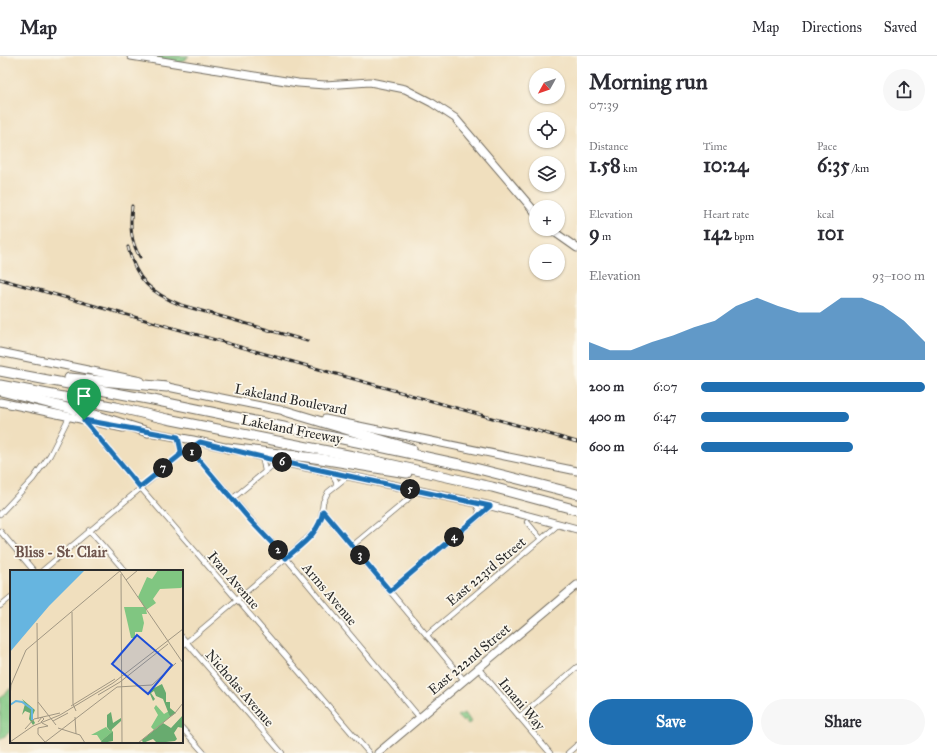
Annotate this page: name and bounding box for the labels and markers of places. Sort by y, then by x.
pin [67,379,101,420]
pin: 1 [182,442,202,462]
pin: 6 [272,452,292,472]
pin: 7 [153,458,173,478]
pin: 5 [400,479,420,499]
pin: 4 [444,527,464,547]
pin: 2 [268,540,288,560]
pin: 3 [350,545,370,565]

